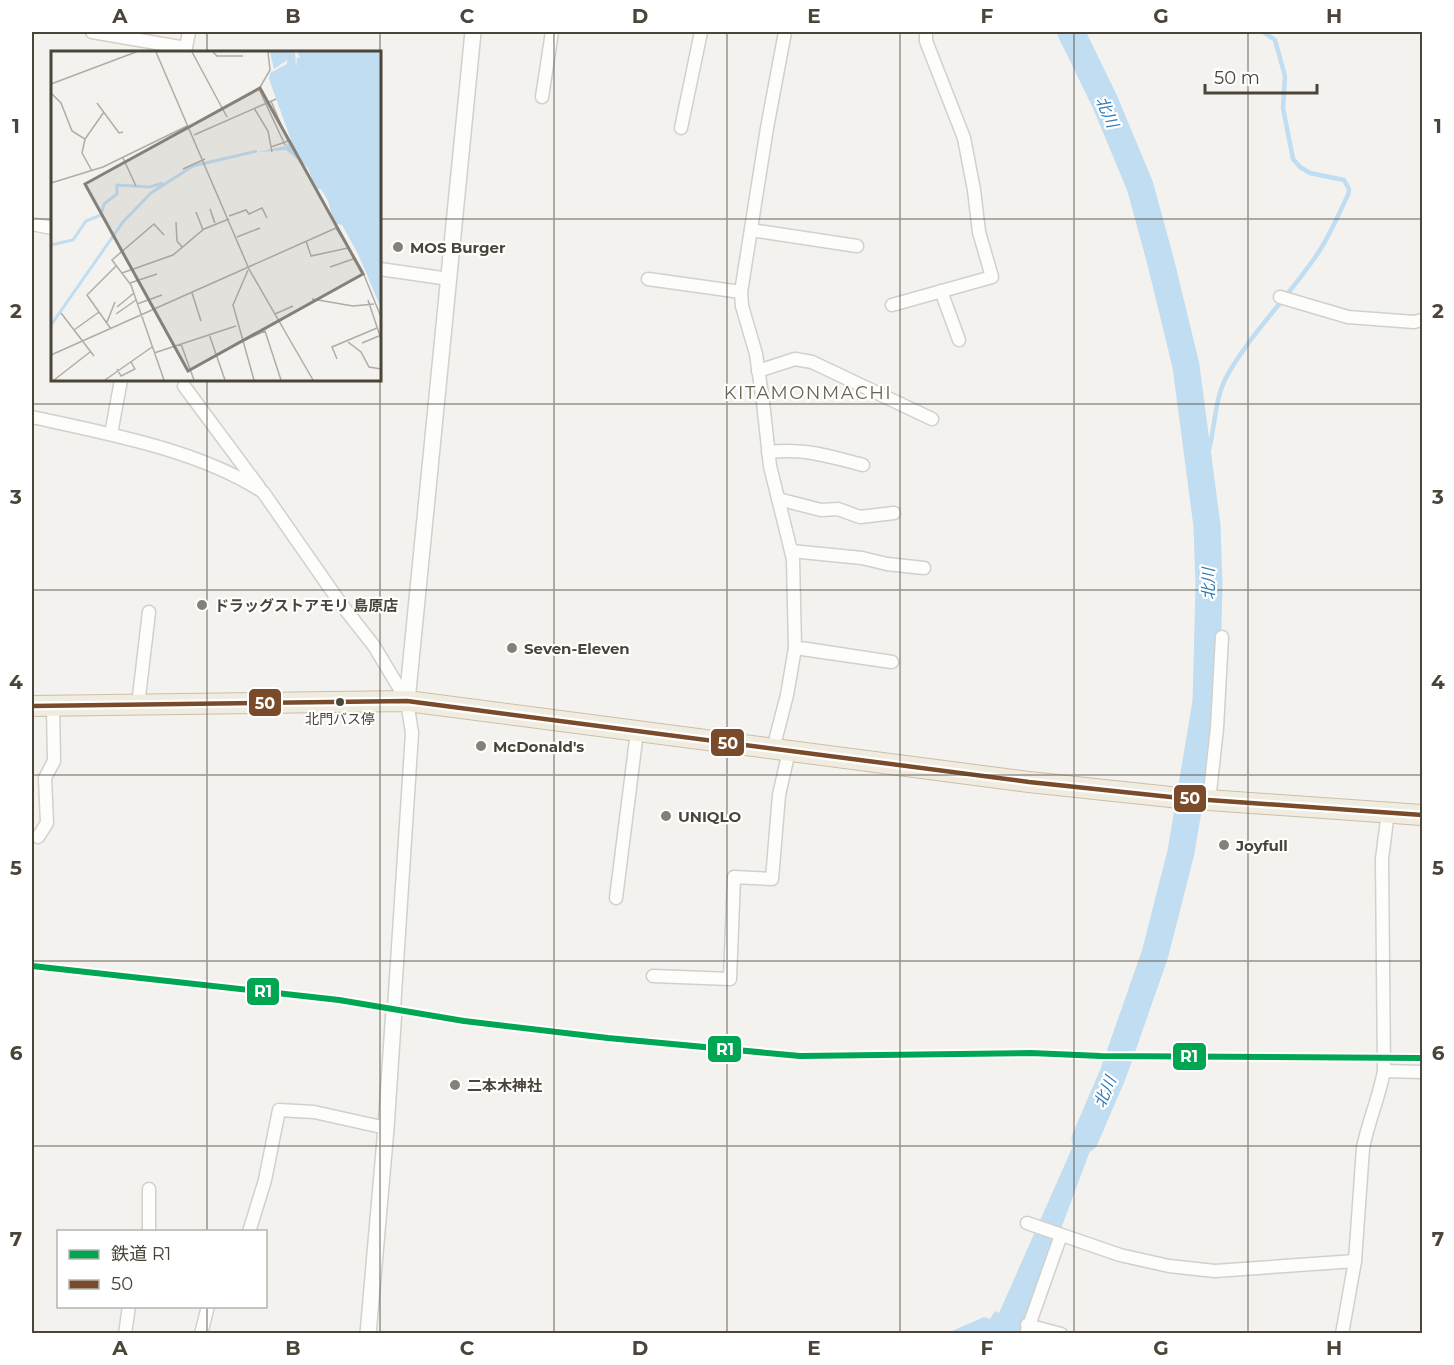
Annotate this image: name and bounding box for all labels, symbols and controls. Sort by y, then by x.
text: A [111,4,128,28]
text: B [285,4,301,28]
text: C [460,4,475,28]
text: D [632,4,648,28]
text: E [807,4,821,28]
text: F [981,4,994,28]
text: G [1153,4,1169,28]
text: H [1326,4,1342,28]
inset map [51,51,381,381]
scale bar [1205,57,1318,95]
text: 50 m [1214,67,1260,89]
water label: 北川 [1092,94,1123,132]
text: 1 [12,114,20,138]
text: 1 [1434,114,1442,138]
place label: MOS Burger [410,238,506,257]
marker: MOS Burger [391,240,405,254]
text: 2 [10,299,22,323]
text: 2 [1432,299,1444,323]
district label: KITAMONMACHI [724,382,892,404]
text: 3 [9,485,22,509]
text: 3 [1431,485,1444,509]
water label: 北川 [1199,566,1218,600]
place label: ドラッグストアモリ 島原店 [214,596,398,615]
marker: ドラッグストアモリ 島原店 [195,598,209,612]
place label: Seven-Eleven [524,639,630,658]
marker: Seven-Eleven [505,641,519,655]
text: 4 [9,670,23,694]
text: 4 [1431,670,1445,694]
line badge: 50 [248,688,282,717]
text: 50 [255,694,275,713]
marker: 北門バス停 [334,696,346,708]
place label: 北門バス停 [305,710,375,728]
line badge: 50 [710,728,745,757]
text: 50 [718,734,738,753]
place label: McDonald's [493,737,584,756]
marker: McDonald's [474,739,488,753]
line badge: 50 [1173,784,1207,813]
text: 50 [1180,789,1200,808]
place label: UNIQLO [678,807,741,826]
marker: UNIQLO [659,809,673,823]
place label: Joyfull [1235,836,1288,855]
marker: Joyfull [1217,838,1231,852]
text: 5 [10,856,22,880]
text: 5 [1432,856,1444,880]
line badge: R1 [246,977,280,1006]
text: R1 [254,982,272,1001]
line badge: R1 [707,1035,742,1063]
text: R1 [716,1040,734,1059]
text: 6 [10,1041,23,1065]
text: 6 [1432,1041,1445,1065]
line badge: R1 [1172,1042,1207,1071]
text: R1 [1180,1047,1198,1066]
water label: 北川 [1090,1072,1121,1110]
place label: 二本木神社 [467,1076,542,1095]
marker: 二本木神社 [448,1078,462,1092]
text: 7 [10,1227,22,1251]
text: 7 [1432,1227,1444,1251]
legend [57,1230,267,1308]
text: 鉄道 R1 [111,1243,171,1265]
text: 50 [111,1273,133,1295]
text: A [111,1336,128,1360]
text: B [285,1336,301,1360]
text: C [460,1336,475,1360]
text: D [632,1336,648,1360]
text: E [807,1336,821,1360]
text: F [981,1336,994,1360]
text: G [1153,1336,1169,1360]
text: H [1326,1336,1342,1360]

